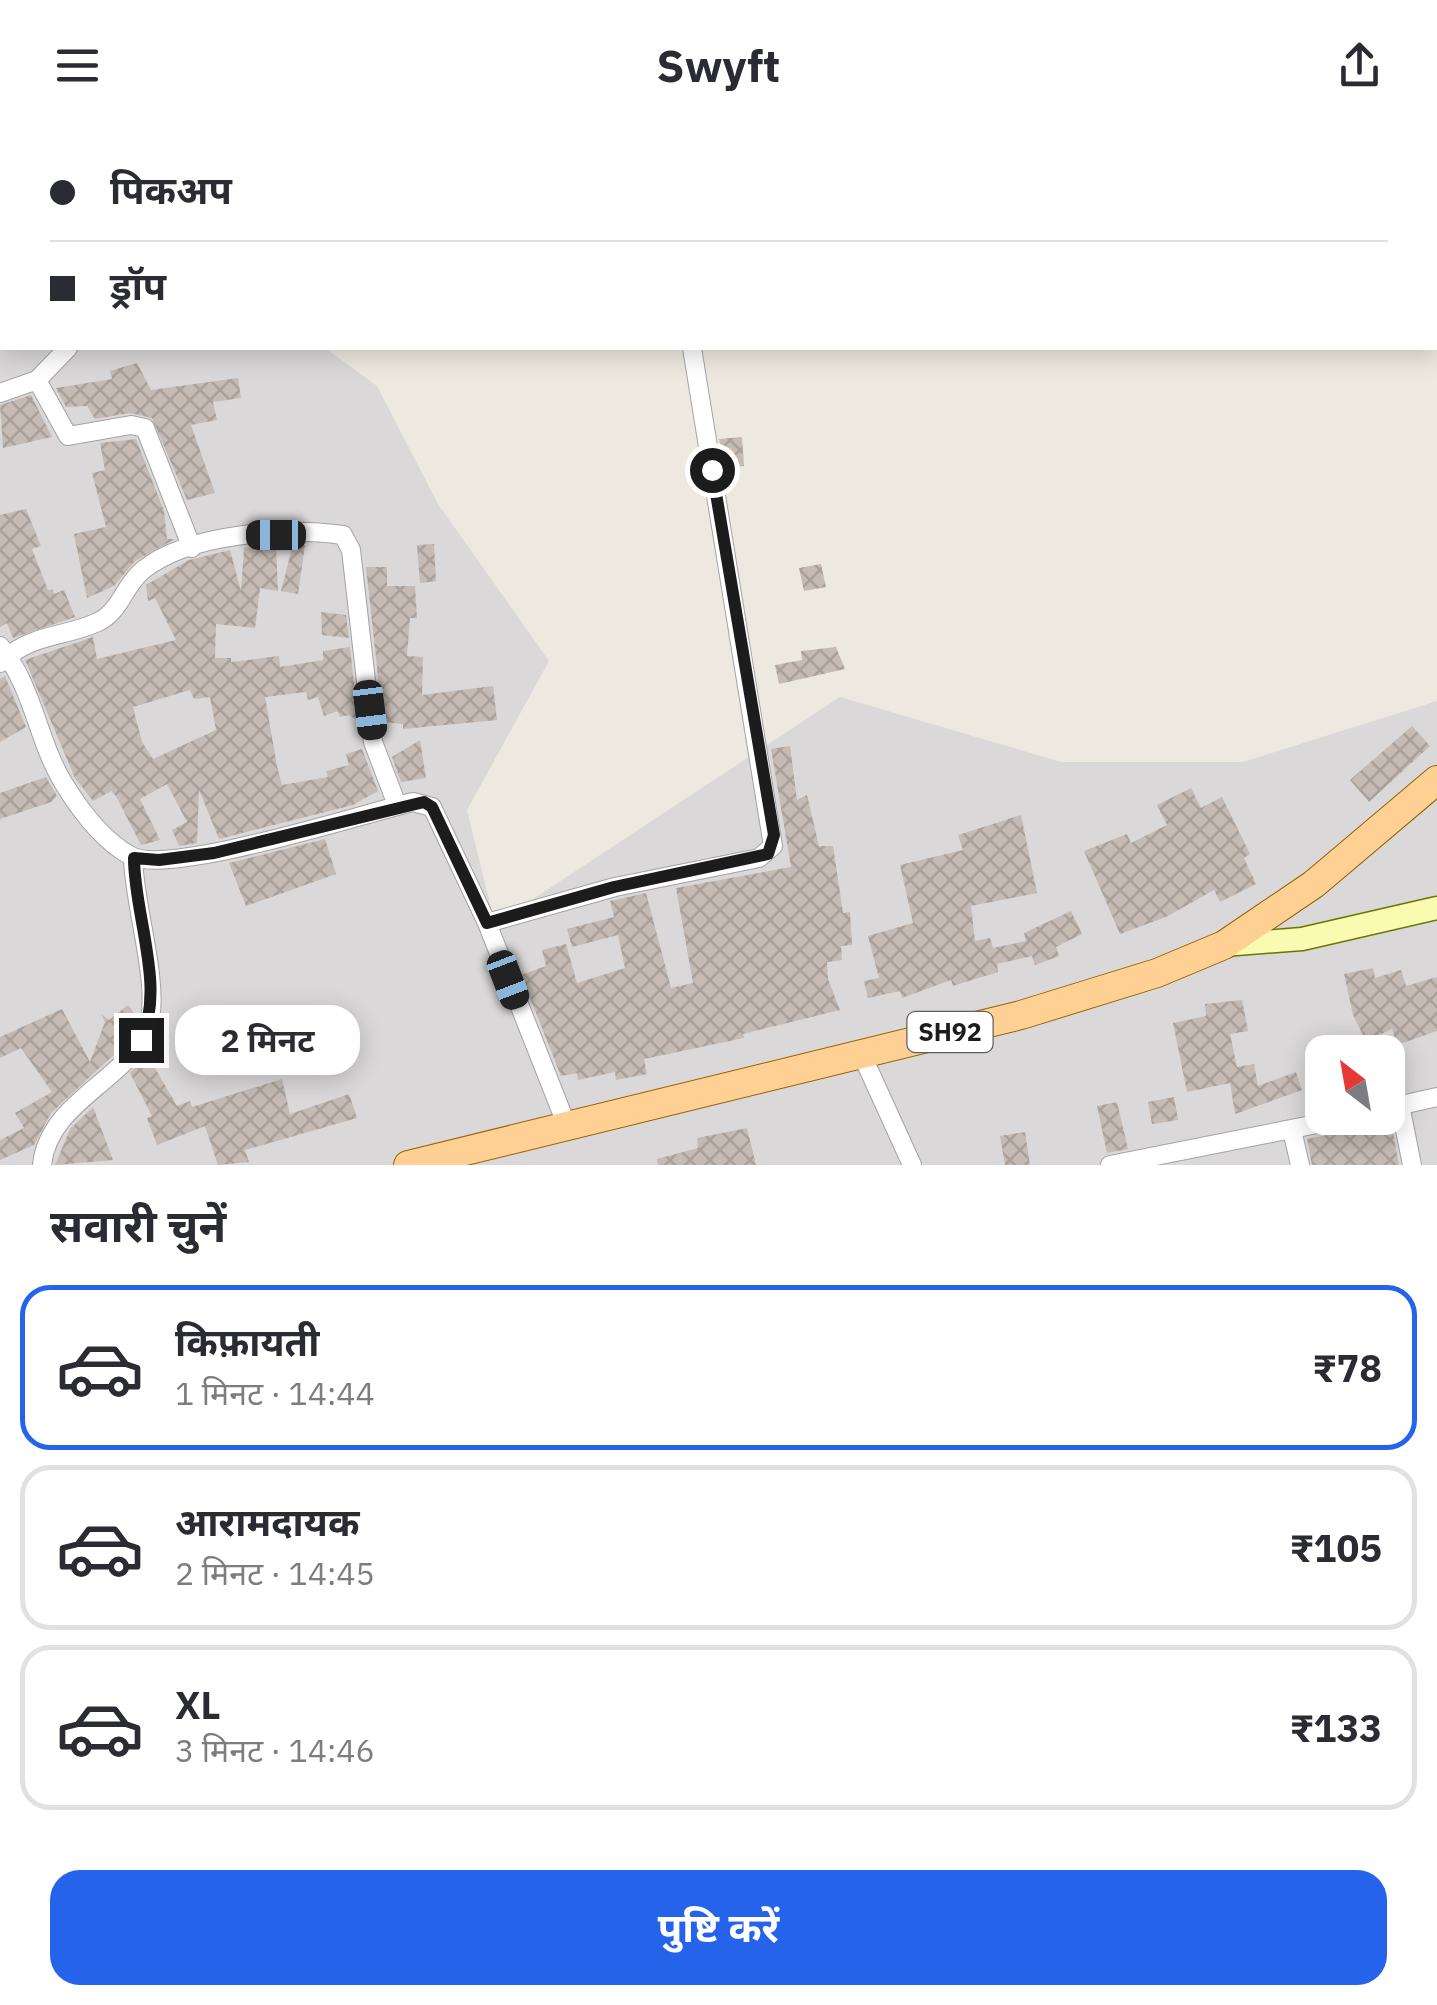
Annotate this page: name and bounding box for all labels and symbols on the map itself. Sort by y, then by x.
route start [690,448,735,493]
car [246,520,306,550]
car [351,678,389,742]
car [483,947,533,1013]
callout: 2 मिनट [176,1005,361,1075]
road number: SH92 [908,1012,992,1052]
route end [119,1018,164,1063]
north arrow [1305,1035,1405,1135]

